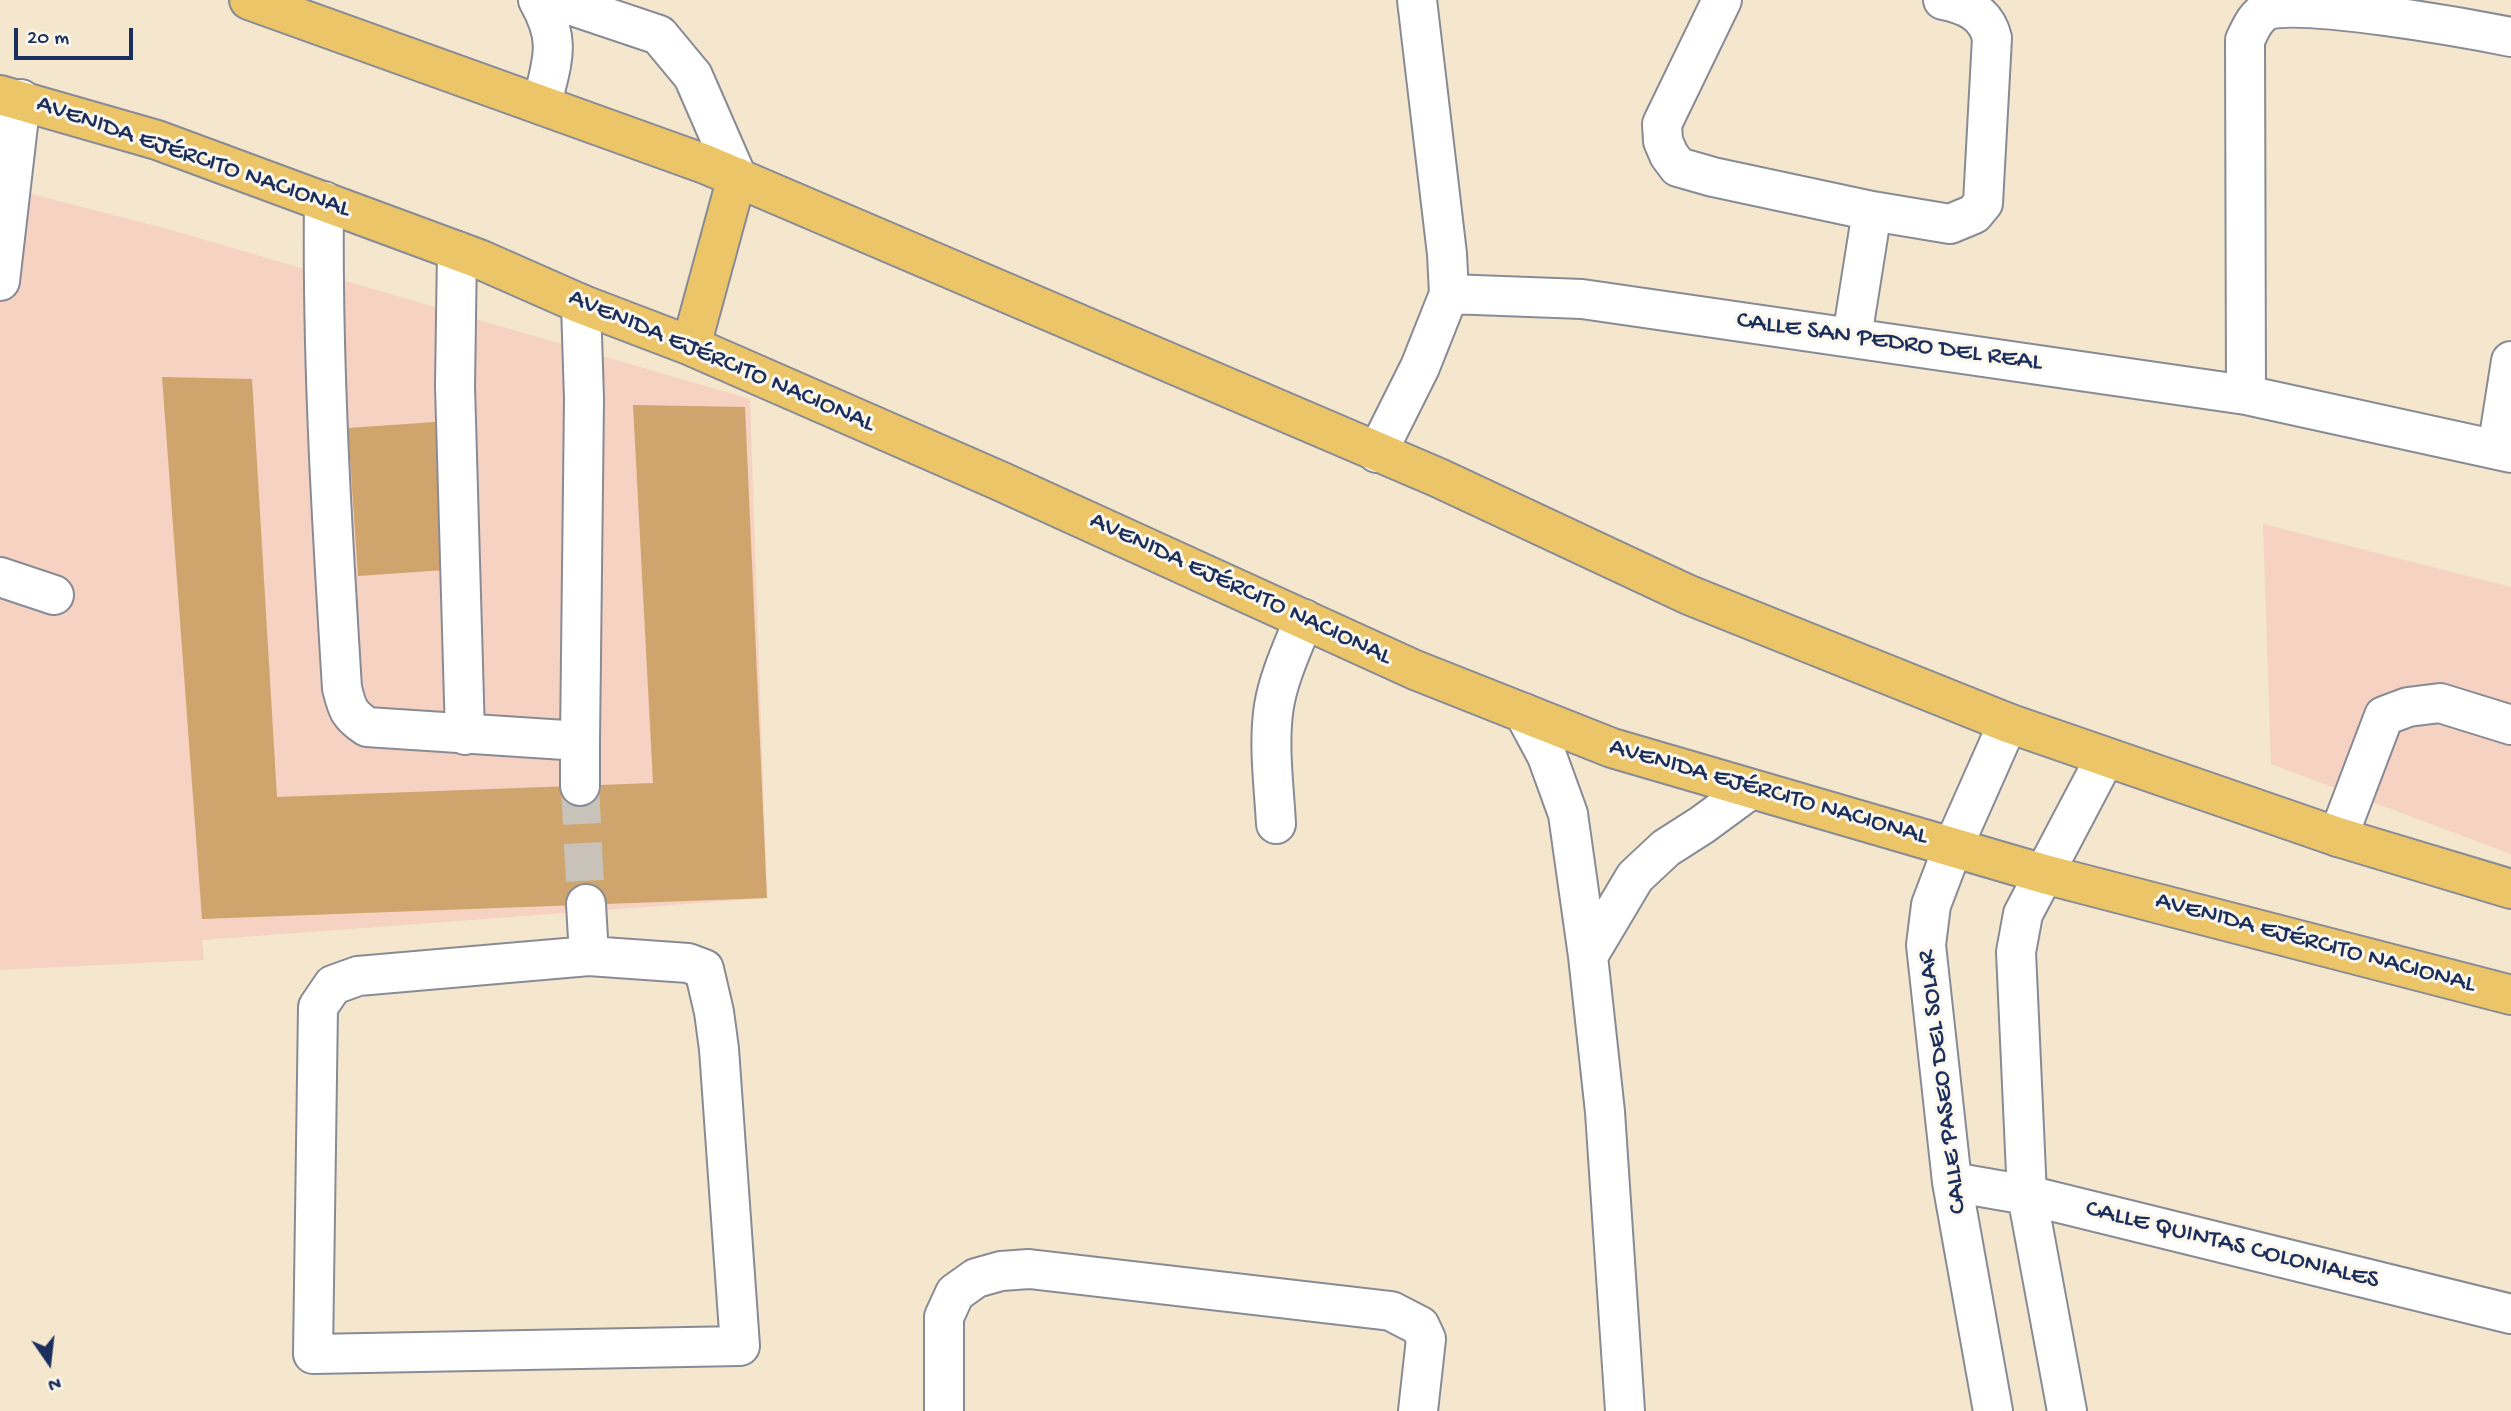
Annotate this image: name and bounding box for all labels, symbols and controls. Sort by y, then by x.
scale bar [18,14,136,58]
text: 20 m [27,27,69,52]
street label: AVENIDA EJÉRCITO NACIONAL [32,90,354,226]
street label: AVENIDA EJÉRCITO NACIONAL [563,283,879,441]
street label: CALLE SAN PEDRO DEL REAL [1734,306,2044,380]
street label: AVENIDA EJÉRCITO NACIONAL [1084,506,1396,674]
street label: AVENIDA EJÉRCITO NACIONAL [1605,733,1931,853]
street label: AVENIDA EJÉRCITO NACIONAL [2152,886,2478,1002]
street label: CALLE PASEO DEL SOLAR [1912,948,1976,1216]
street label: CALLE QUINTAS COLONIALES [2082,1194,2382,1298]
north arrow [14,1327,84,1397]
text: N [45,1370,63,1396]

